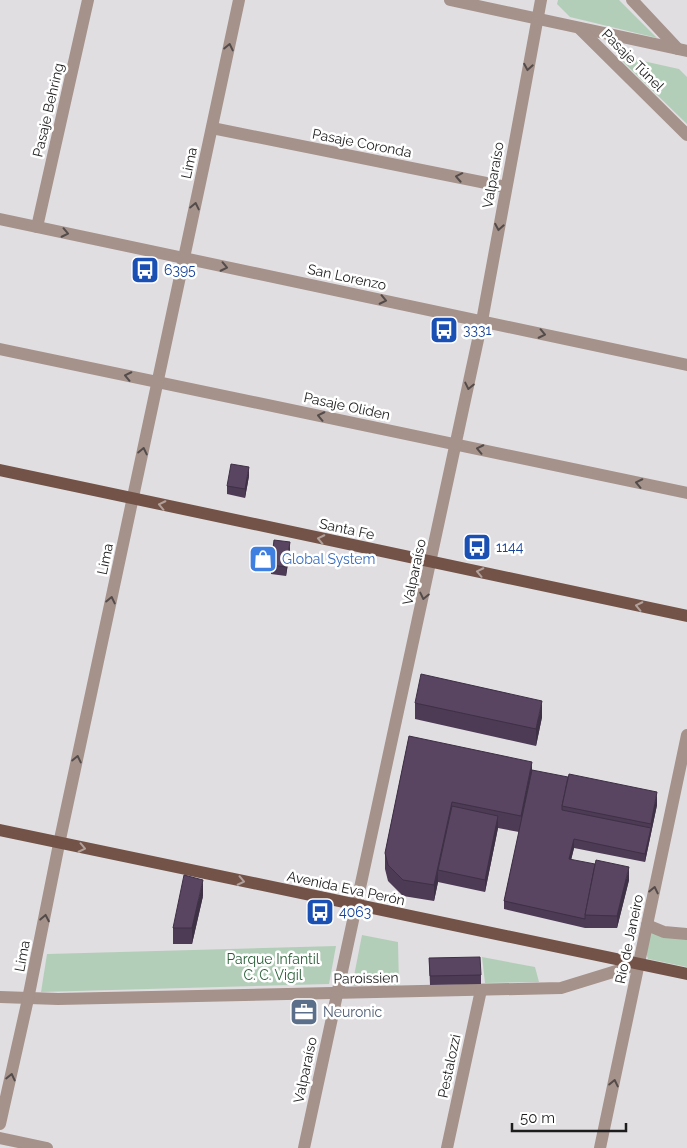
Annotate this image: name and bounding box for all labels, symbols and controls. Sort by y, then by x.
street label: Pasaje Túnel [599,26,667,94]
one-way arrow [223,43,234,52]
street label: Pasaje Behring [29,61,67,159]
one-way arrow [524,62,534,71]
street label: Pasaje Coronda [311,126,413,160]
street label: Valparaíso [479,141,507,209]
street label: Lima [178,146,200,180]
one-way arrow [454,173,463,183]
one-way arrow [189,202,200,211]
one-way arrow [495,222,505,231]
one-way arrow [60,227,69,238]
bus stop icon: 6395 [130,255,160,285]
one-way arrow [219,261,228,271]
street label: San Lorenzo [306,261,388,293]
place label: 6395 [164,262,196,278]
one-way arrow [378,295,387,305]
bus stop icon: 3331 [429,315,459,345]
place label: 3331 [463,322,491,338]
one-way arrow [537,328,546,339]
one-way arrow [123,371,132,382]
one-way arrow [464,382,474,391]
street label: Pasaje Oliden [302,389,392,423]
one-way arrow [317,412,326,422]
one-way arrow [476,445,485,455]
one-way arrow [137,446,148,455]
one-way arrow [635,478,644,488]
one-way arrow [158,500,167,511]
street label: Santa Fe [318,515,376,543]
bus stop icon: 1144 [462,532,492,562]
one-way arrow [317,534,326,544]
street label: Valparaíso [399,537,429,607]
place label: 1144 [496,539,524,555]
street label: Lima [94,542,116,576]
shop icon: Global System [248,544,278,574]
place label: Global System [282,551,375,567]
one-way arrow [476,568,485,578]
one-way arrow [419,592,430,601]
one-way arrow [105,595,116,604]
one-way arrow [635,601,644,612]
one-way arrow [72,754,82,763]
one-way arrow [77,842,86,853]
street label: Avenida Eva Perón [286,868,406,908]
one-way arrow [236,875,245,886]
one-way arrow [649,886,659,894]
street label: Río de Janeiro [612,893,646,985]
bus stop icon: 4063 [305,897,335,927]
place label: 4063 [339,904,371,920]
one-way arrow [39,913,49,922]
street label: Lima [11,939,33,973]
park label: Parque Infantil C. C. Vigil [226,951,320,983]
street label: Paroissien [333,969,399,987]
office icon: Neuronic [289,997,319,1027]
place label: Neuronic [323,1004,382,1020]
street label: Pestalozzi [434,1033,464,1099]
street label: Valparaíso [290,1035,320,1105]
one-way arrow [5,1072,16,1081]
one-way arrow [608,1079,618,1088]
scale bar [512,1100,626,1132]
text: 50 m [520,1109,555,1127]

